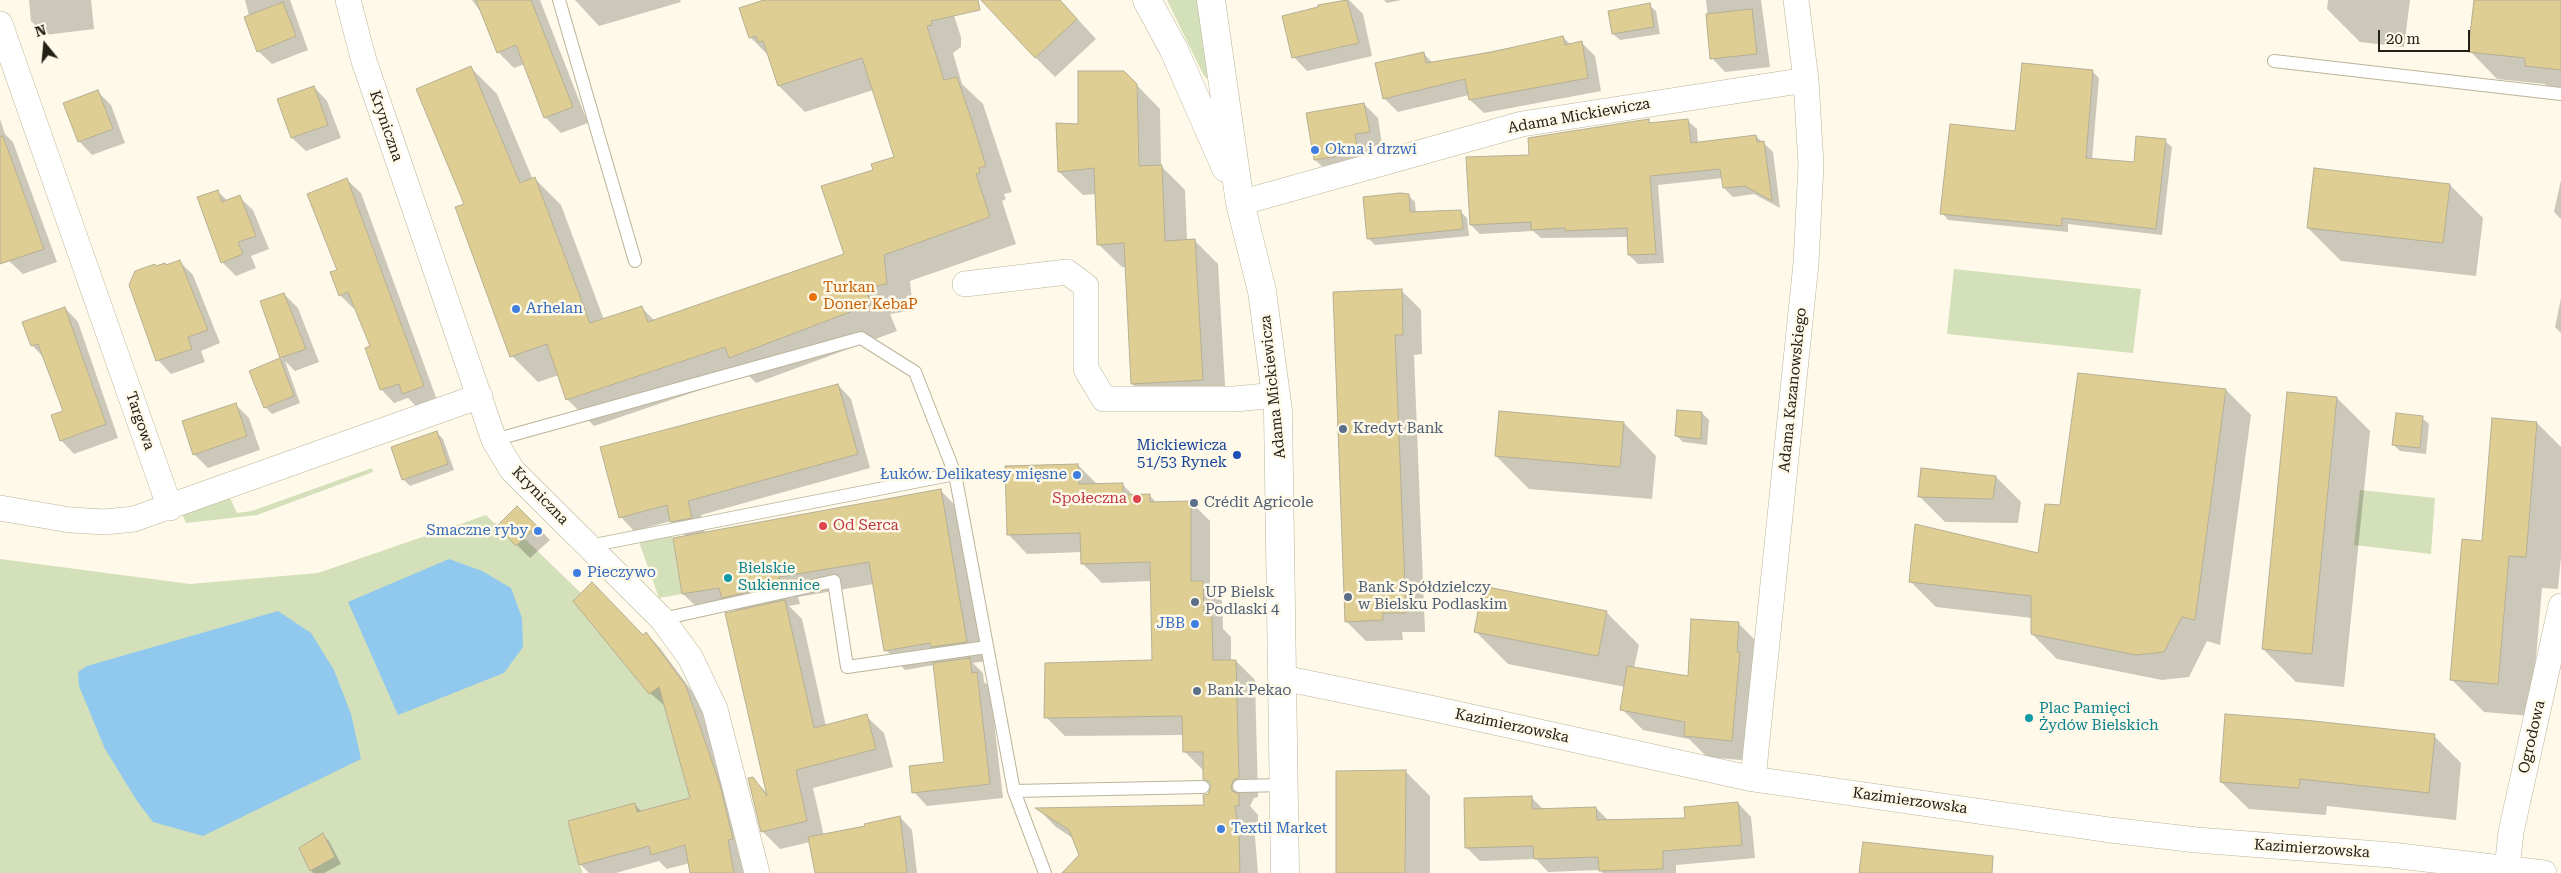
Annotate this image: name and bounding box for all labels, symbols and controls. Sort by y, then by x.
north arrow [20,20,70,70]
scale bar [2381,20,2474,52]
text: N [33,21,48,40]
text: 20 m [2386,30,2420,48]
street label: Kryniczna [365,88,407,164]
street label: Adama Mickiewicza [1506,95,1652,137]
place label: Okna i drzwi [1325,141,1417,159]
marker: Okna i drzwi [1309,144,1321,156]
place label: Turkan Doner KebaP [823,279,918,314]
marker: Turkan Doner KebaP [807,291,819,303]
place label: Arhelan [526,300,583,318]
marker: Arhelan [510,303,522,315]
street label: Adama Kazanowskiego [1775,307,1811,473]
street label: Adama Mickiewicza [1257,314,1289,460]
street label: Targowa [122,389,158,453]
place label: Kredyt Bank [1353,420,1444,438]
marker: Kredyt Bank [1337,423,1349,435]
place label: Mickiewicza 51/53 Rynek [1136,437,1227,472]
marker: Mickiewicza 51/53 Rynek [1231,449,1243,461]
street label: Kryniczna [508,463,572,529]
place label: Łuków. Delikatesy mięsne [880,466,1067,484]
marker: Łuków. Delikatesy mięsne [1071,469,1083,481]
place label: Społeczna [1052,490,1127,508]
marker: Społeczna [1131,493,1143,505]
place label: Crédit Agricole [1204,494,1314,512]
marker: Crédit Agricole [1188,497,1200,509]
place label: Od Serca [833,517,899,535]
marker: Od Serca [817,520,829,532]
place label: Smaczne ryby [426,522,528,540]
marker: Smaczne ryby [532,525,544,537]
place label: Bielskie Sukiennice [738,560,820,595]
place label: Pieczywo [587,564,656,582]
marker: Pieczywo [571,567,583,579]
marker: Bielskie Sukiennice [722,572,734,584]
place label: Bank Spółdzielczy w Bielsku Podlaskim [1358,579,1507,614]
place label: UP Bielsk Podlaski 4 [1205,584,1280,619]
marker: Bank Spółdzielczy w Bielsku Podlaskim [1342,591,1354,603]
marker: UP Bielsk Podlaski 4 [1189,596,1201,608]
place label: JBB [1156,615,1185,633]
marker: JBB [1189,618,1201,630]
place label: Bank Pekao [1207,682,1291,700]
marker: Bank Pekao [1191,685,1203,697]
street label: Ogrodowa [2515,699,2549,775]
place label: Plac Pamięci Żydów Bielskich [2039,700,2159,735]
street label: Kazimierzowska [1453,705,1571,747]
marker: Plac Pamięci Żydów Bielskich [2023,712,2035,724]
street label: Kazimierzowska [1851,784,1969,818]
place label: Textil Market [1231,820,1327,838]
marker: Textil Market [1215,823,1227,835]
street label: Kazimierzowska [2253,836,2371,862]

